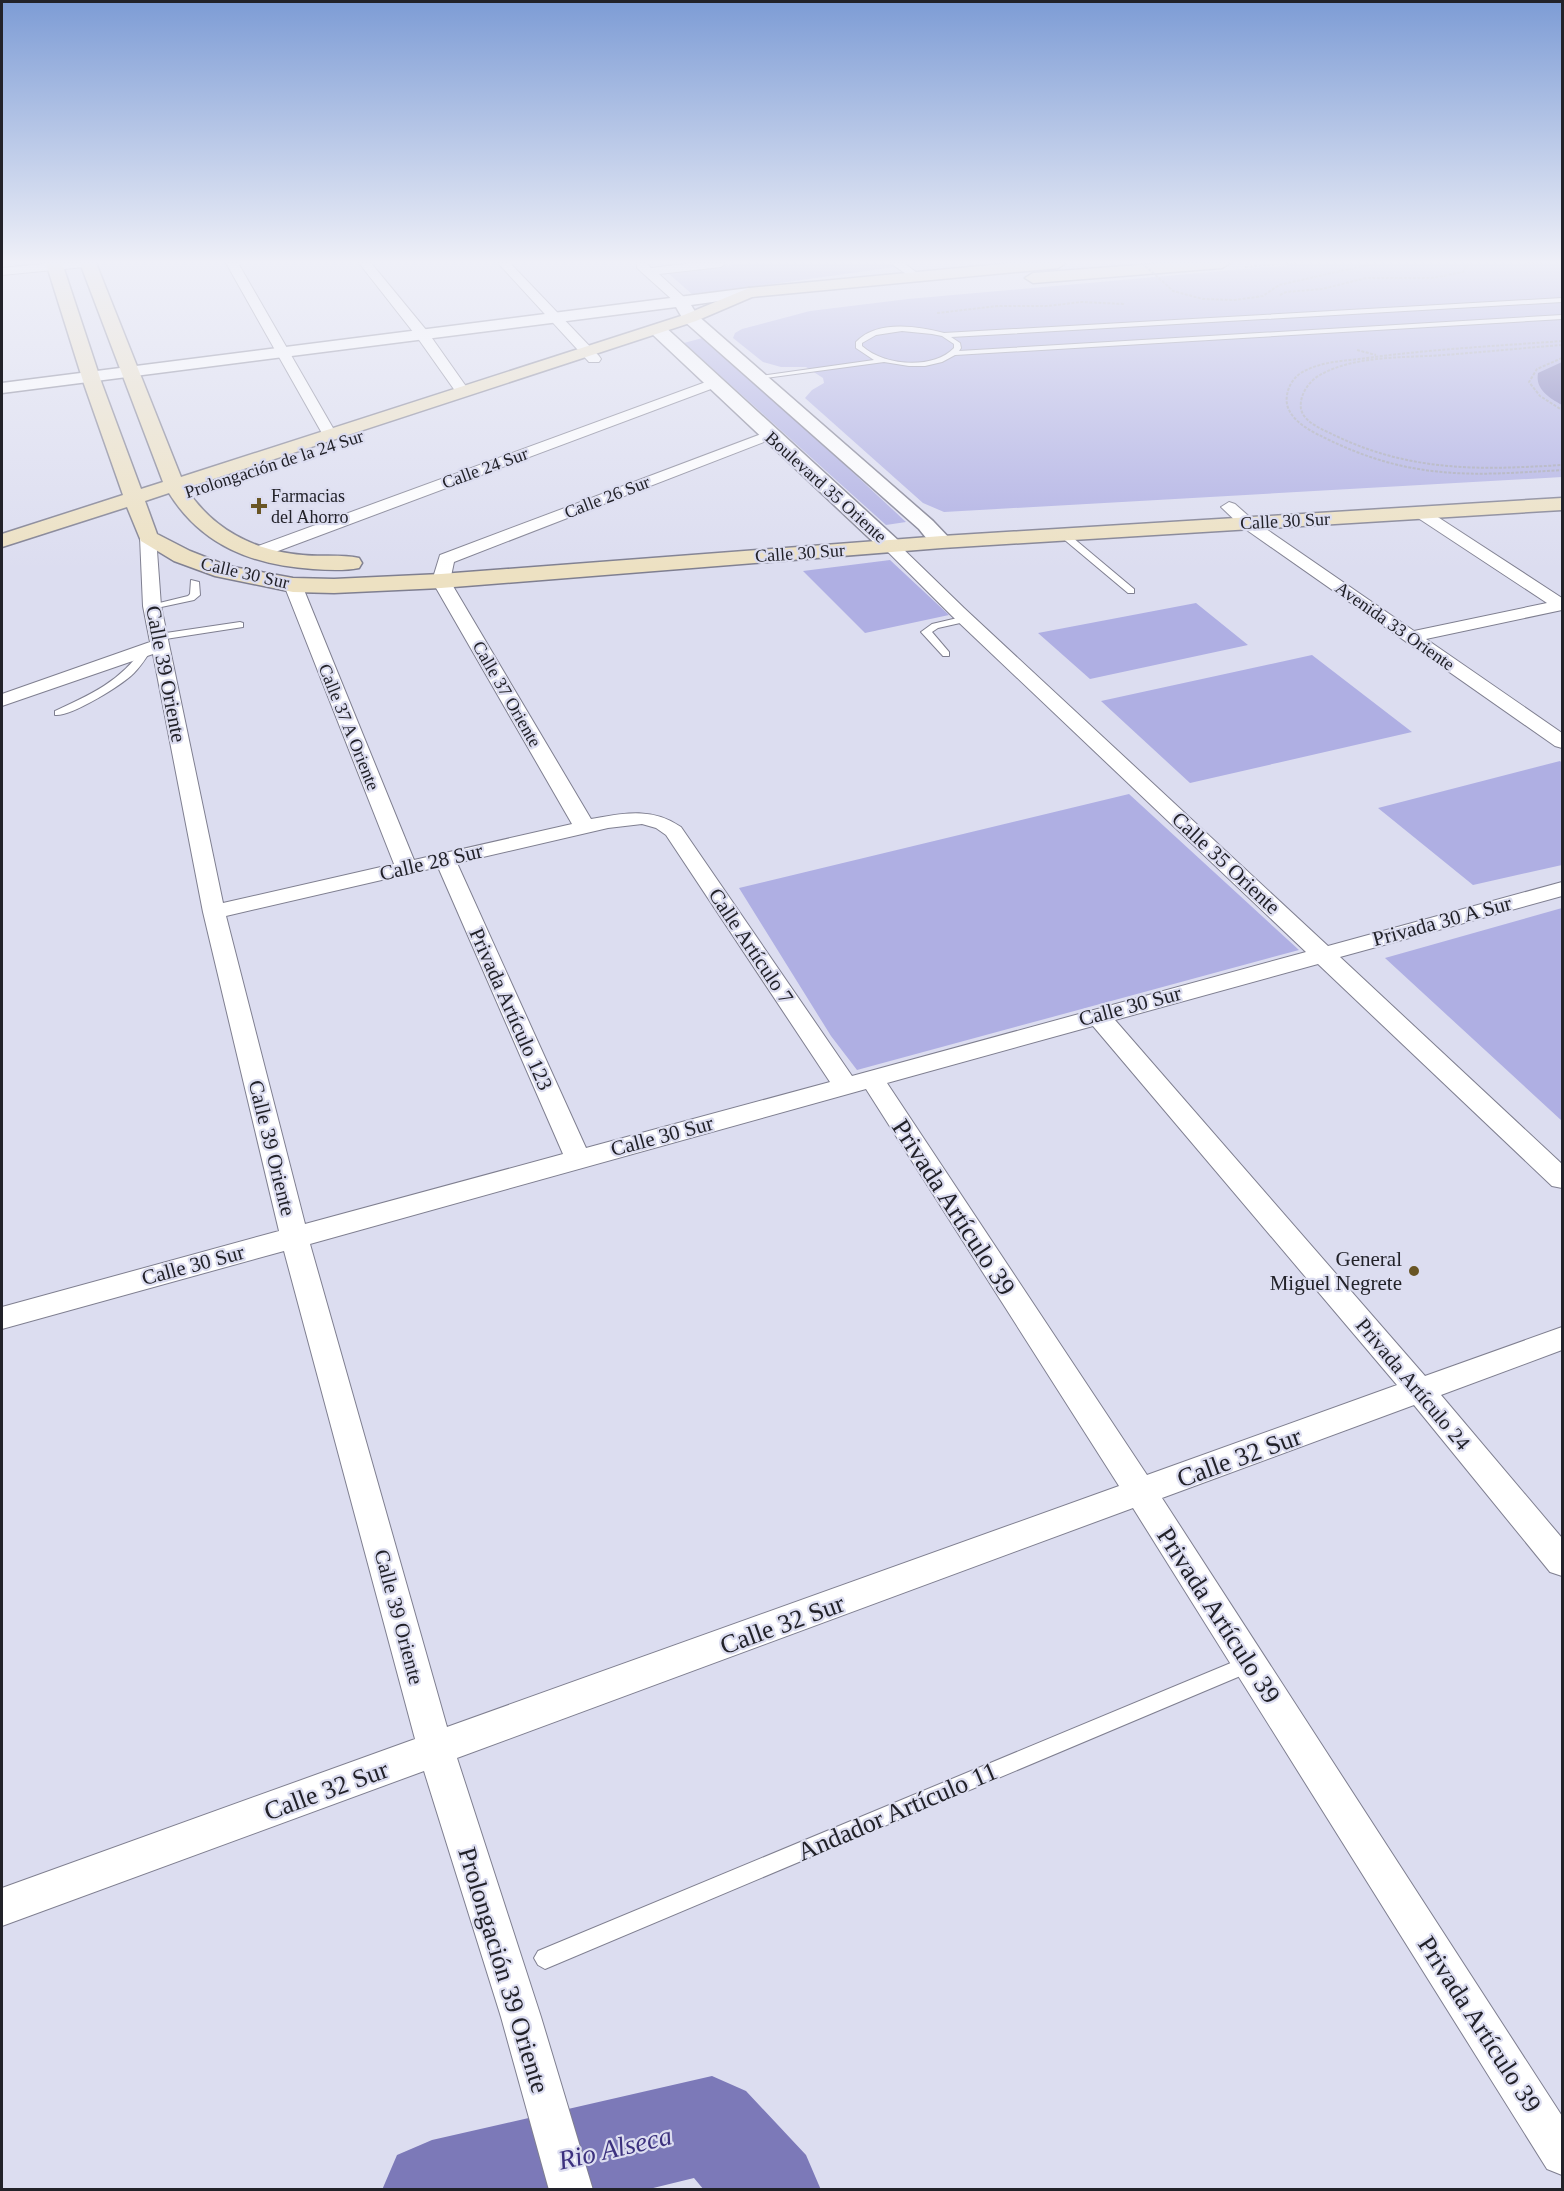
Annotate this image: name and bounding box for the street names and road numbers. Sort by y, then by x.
street label: Prolongación de la 24 Sur [182,426,366,502]
street label: Boulevard 35 Oriente [761,427,891,547]
street label: Calle 24 Sur [439,443,531,493]
street label: Calle 26 Sur [561,472,653,522]
street label: Calle 30 Sur [1240,509,1330,533]
street label: Calle 30 Sur [754,540,846,566]
street label: Calle 30 Sur [199,553,291,593]
street label: Avenida 33 Oriente [1332,577,1458,675]
street label: Calle 39 Oriente [141,604,191,744]
street label: Calle 37 Oriente [469,637,545,751]
street label: Calle 37 A Oriente [315,661,383,793]
street label: Calle 35 Oriente [1167,807,1285,919]
street label: Calle 28 Sur [377,838,485,886]
street label: Calle Artículo 7 [704,884,798,1008]
street label: Privada 30 A Sur [1370,891,1514,951]
street label: Privada Artículo 123 [464,924,558,1094]
street label: Calle 30 Sur [1076,981,1184,1031]
street label: Calle 39 Oriente [244,1078,300,1218]
street label: Calle 30 Sur [608,1111,716,1161]
street label: Privada Artículo 39 [886,1114,1021,1301]
street label: Calle 30 Sur [139,1240,247,1290]
street label: Privada Artículo 24 [1351,1313,1475,1455]
street label: Calle 32 Sur [1173,1422,1306,1493]
street label: Privada Artículo 39 [1151,1522,1286,1709]
street label: Calle 39 Oriente [369,1547,429,1687]
street label: Calle 32 Sur [716,1589,849,1660]
street label: Calle 32 Sur [260,1755,393,1826]
street label: Andador Artículo 11 [793,1756,1001,1867]
street label: Prolongación 39 Oriente [452,1844,555,2097]
street label: Privada Artículo 39 [1412,1931,1547,2118]

